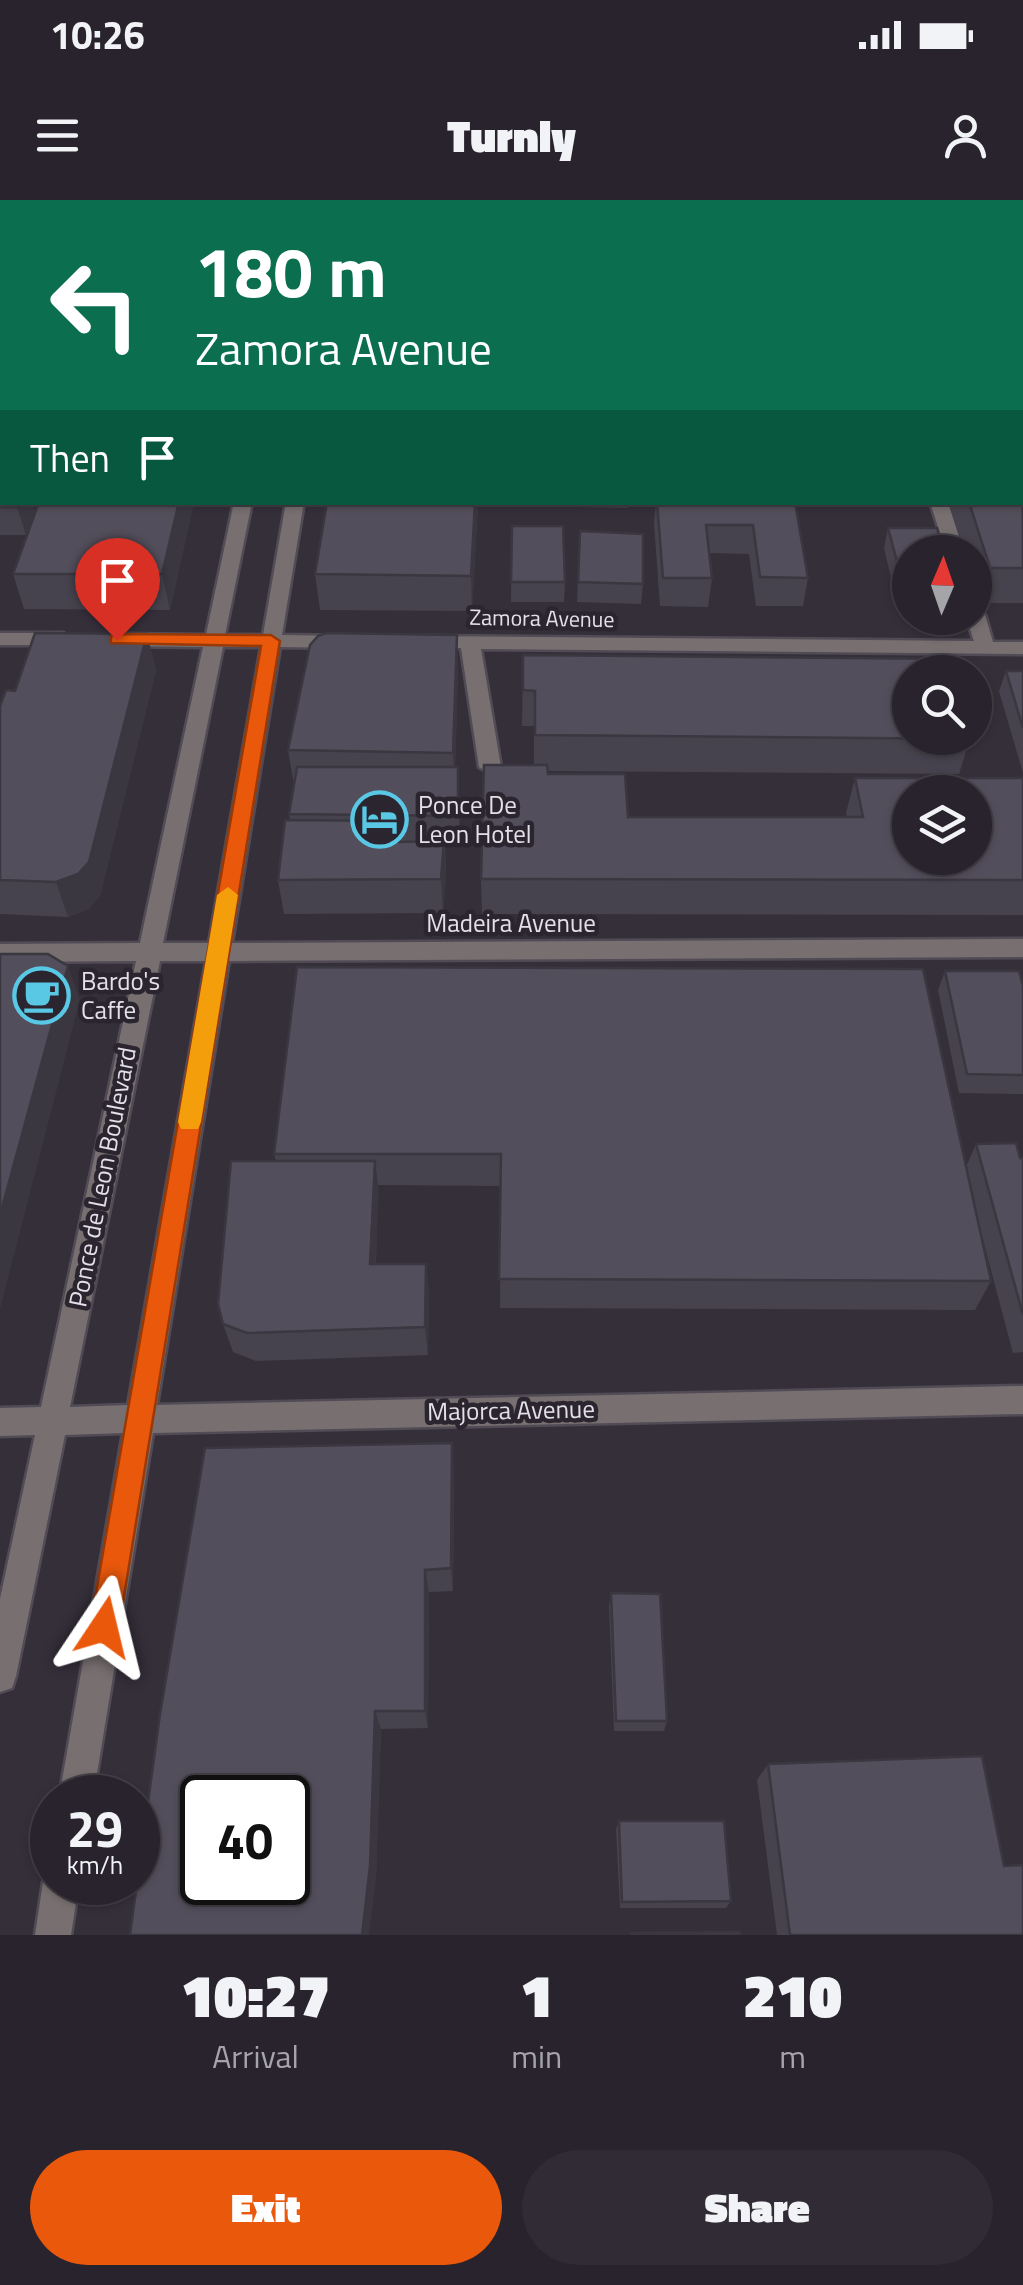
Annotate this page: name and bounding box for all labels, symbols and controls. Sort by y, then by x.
text: 10:26 [50,6,145,64]
text: Turnly [447,101,576,169]
icon: menu [30,108,85,163]
icon: person [938,108,993,163]
text: 180 m [195,218,387,324]
icon: left [30,240,160,370]
text: Zamora Avenue [195,314,492,382]
text: Then [30,429,110,487]
icon: arrive [130,430,185,485]
north arrow [892,535,992,635]
map controls [892,535,992,875]
pin [75,538,160,641]
icon: arrive [90,553,145,608]
street label: Zamora Avenue [469,600,615,636]
button: search [892,655,992,755]
button: layers [892,775,992,875]
place label: Ponce De Leon Hotel [418,786,532,853]
hotel icon: Ponce De Leon Hotel [349,789,409,849]
street label: Madeira Avenue [426,904,596,942]
place label: Bardo's Caffe [81,962,160,1029]
cafe icon: Bardo's Caffe [12,965,72,1025]
street label: Ponce de Leon Boulevard [58,1044,146,1310]
street label: Majorca Avenue [427,1390,595,1430]
position arrow [52,1575,156,1679]
speed limit sign: 40 [180,1775,310,1905]
text: 29 [67,1790,123,1866]
text: km/h [67,1846,123,1884]
text: 10:27 [181,1949,330,2040]
text: 1 [520,1949,553,2040]
text: 210 [743,1949,842,2040]
text: Arrival [212,2032,299,2080]
text: min [511,2032,562,2080]
text: m [779,2032,806,2080]
button: Exit [30,2150,502,2265]
button: Share [522,2150,993,2265]

